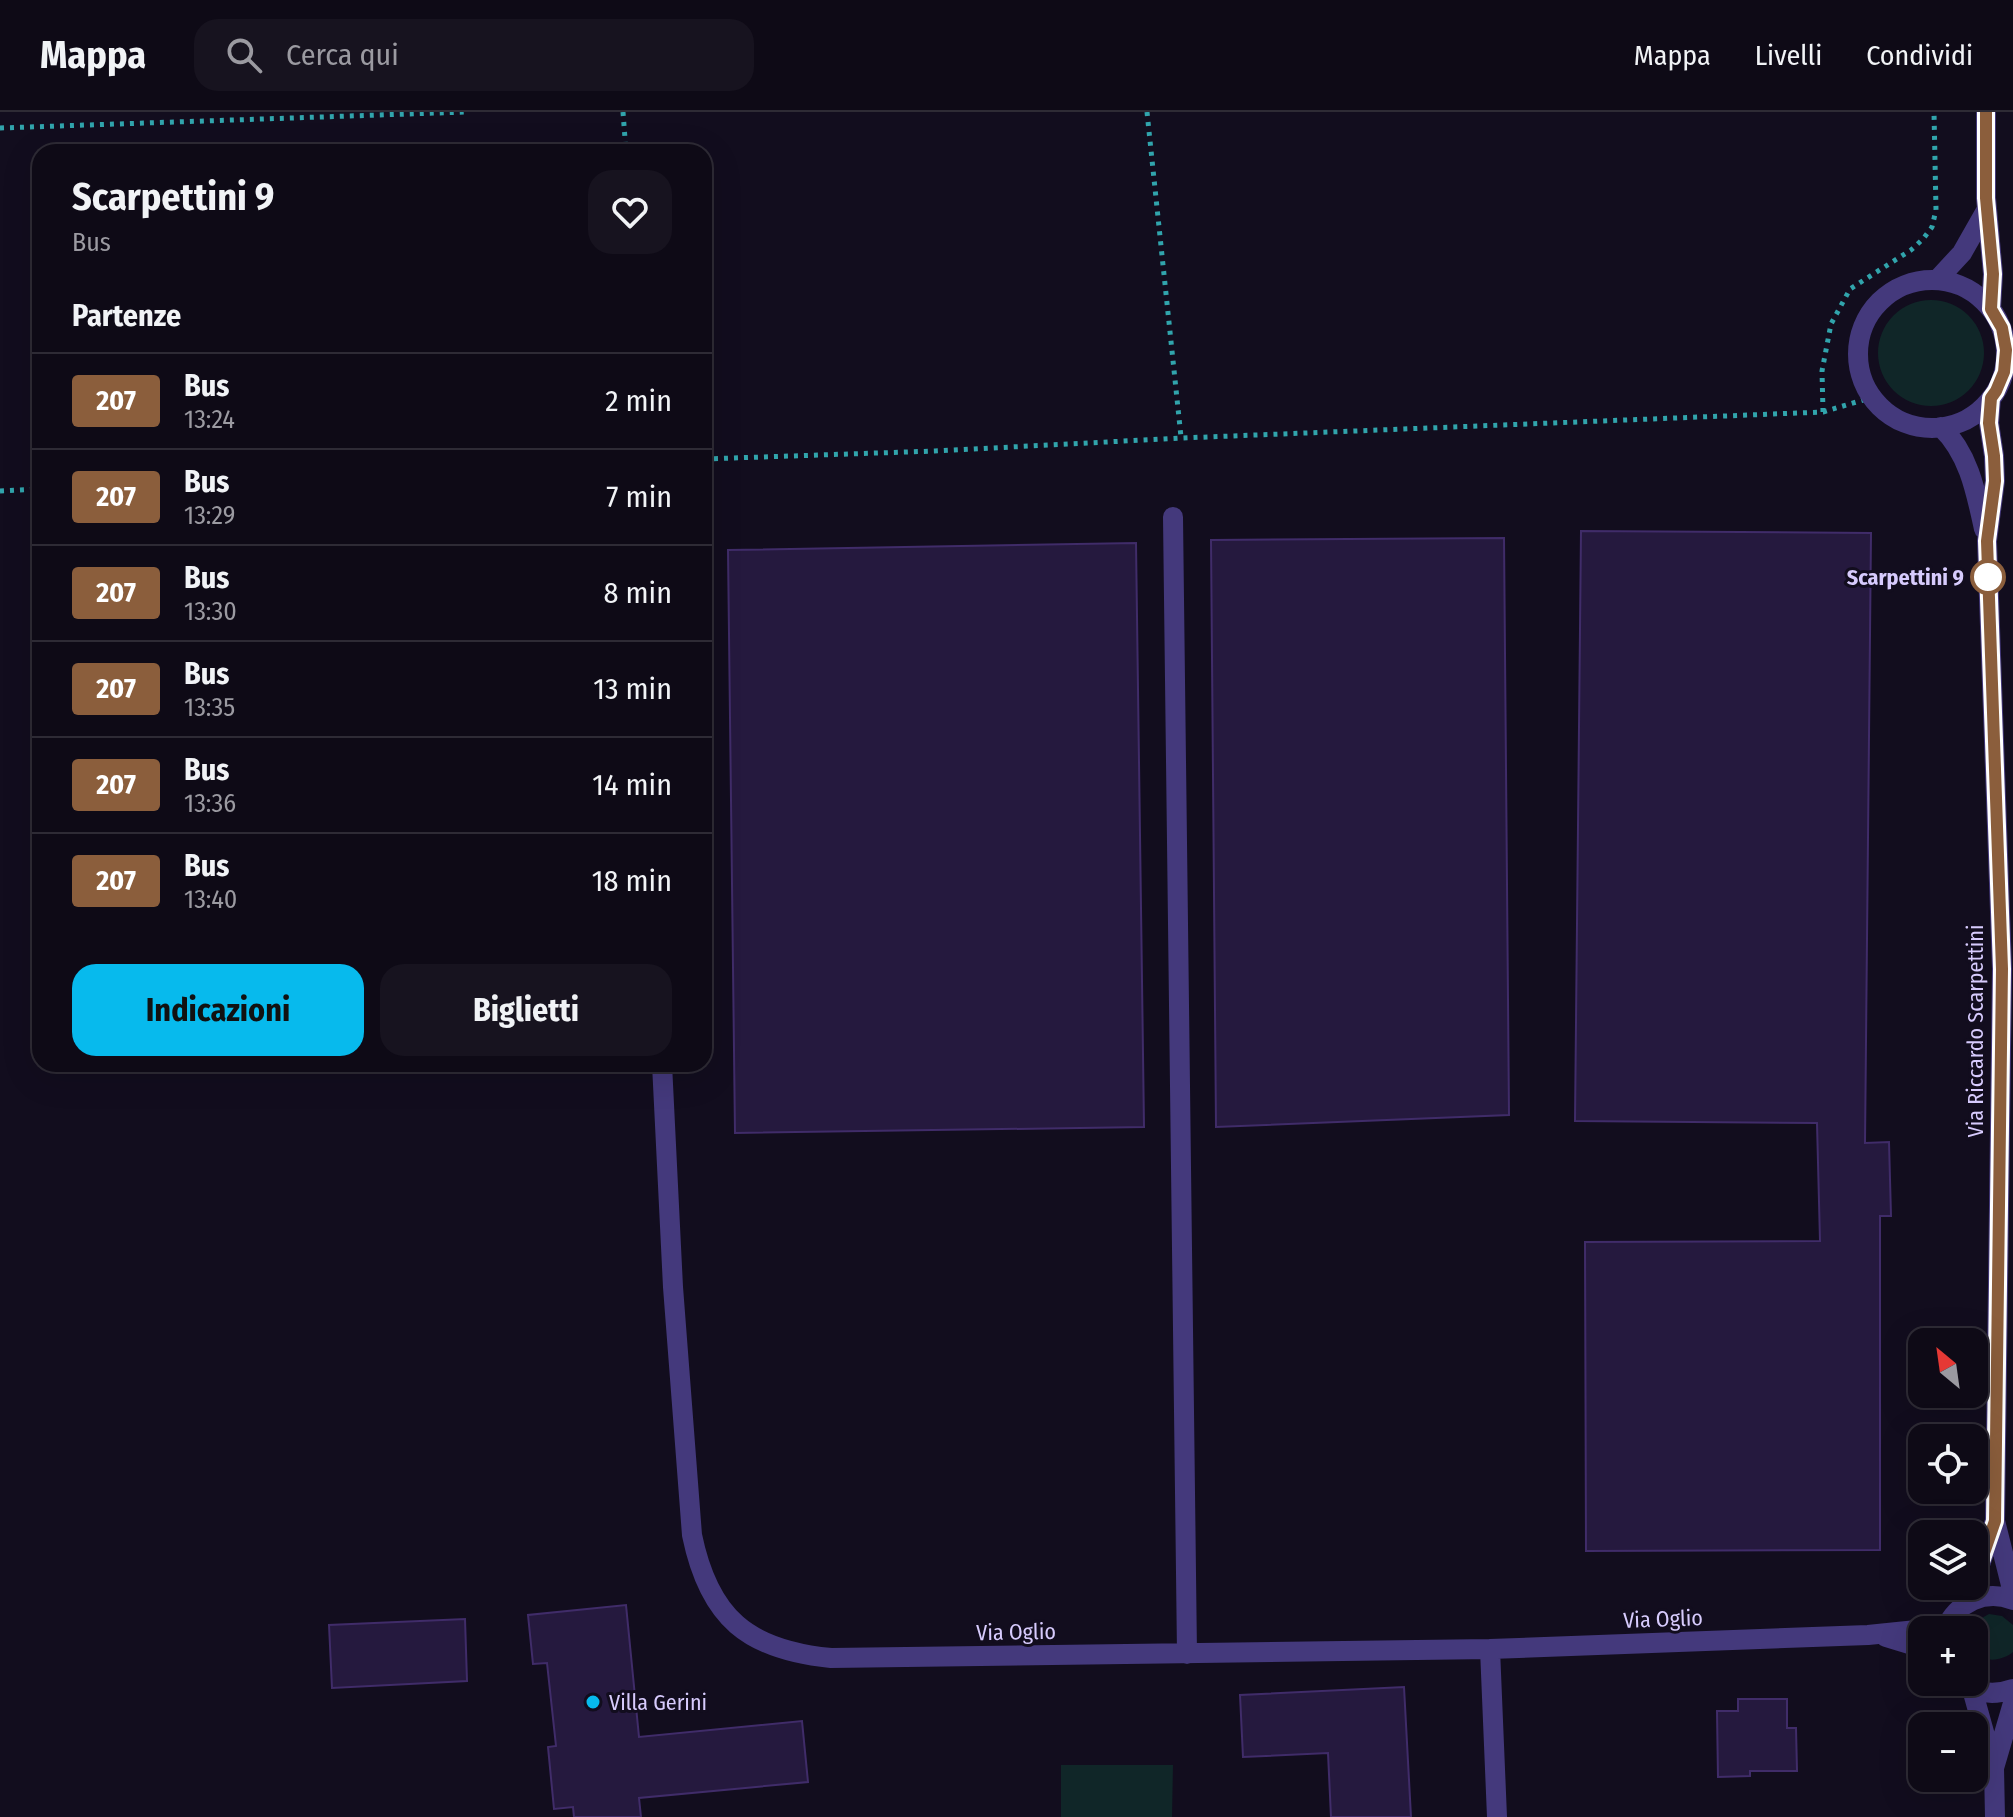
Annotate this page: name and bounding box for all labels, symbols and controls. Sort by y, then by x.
search box [194,19,754,91]
text: Mappa [40,32,146,78]
icon: search [222,33,266,77]
text: Cerca qui [286,37,399,73]
text: Mappa [1634,39,1711,72]
text: Livelli [1755,39,1822,72]
text: Condividi [1866,39,1973,72]
button: heart [588,170,672,254]
text: Scarpettini 9 [72,174,275,220]
text: Bus [72,227,111,258]
text: Partenze [72,298,181,334]
text: Bus [184,368,229,404]
text: 2 min [605,383,672,419]
text: 207 [96,384,136,417]
text: 13:24 [184,404,235,435]
text: Bus [184,464,229,500]
text: 7 min [606,479,672,515]
text: 207 [96,480,136,513]
text: 13:29 [184,500,235,531]
text: Bus [184,560,229,596]
marker: Scarpettini 9 [1971,560,2005,594]
place label: Scarpettini 9 [1847,564,1964,591]
text: 8 min [604,575,672,611]
text: 207 [96,576,136,609]
text: 13:30 [184,596,237,627]
text: Bus [184,656,229,692]
text: 13 min [593,671,672,707]
text: 207 [96,672,136,705]
text: 13:35 [184,692,235,723]
text: Bus [184,752,229,788]
text: 14 min [592,767,672,803]
text: 207 [96,768,136,801]
text: 13:36 [184,788,236,819]
text: Bus [184,848,229,884]
text: 18 min [592,863,672,899]
text: 207 [96,864,136,897]
text: 13:40 [184,884,237,915]
street label: Via Riccardo Scarpettini [1962,924,1989,1138]
button: Indicazioni [72,964,364,1056]
button: Biglietti [380,964,672,1056]
north arrow [1908,1328,1988,1408]
map controls [1908,1328,1988,1792]
button: locate [1908,1424,1988,1504]
button: layers [1908,1520,1988,1600]
street label: Via Oglio [1623,1604,1703,1634]
button: + [1908,1616,1988,1696]
street label: Via Oglio [976,1618,1056,1646]
place label: Villa Gerini [609,1689,707,1716]
marker: Villa Gerini [584,1693,602,1711]
button: − [1908,1712,1988,1792]

